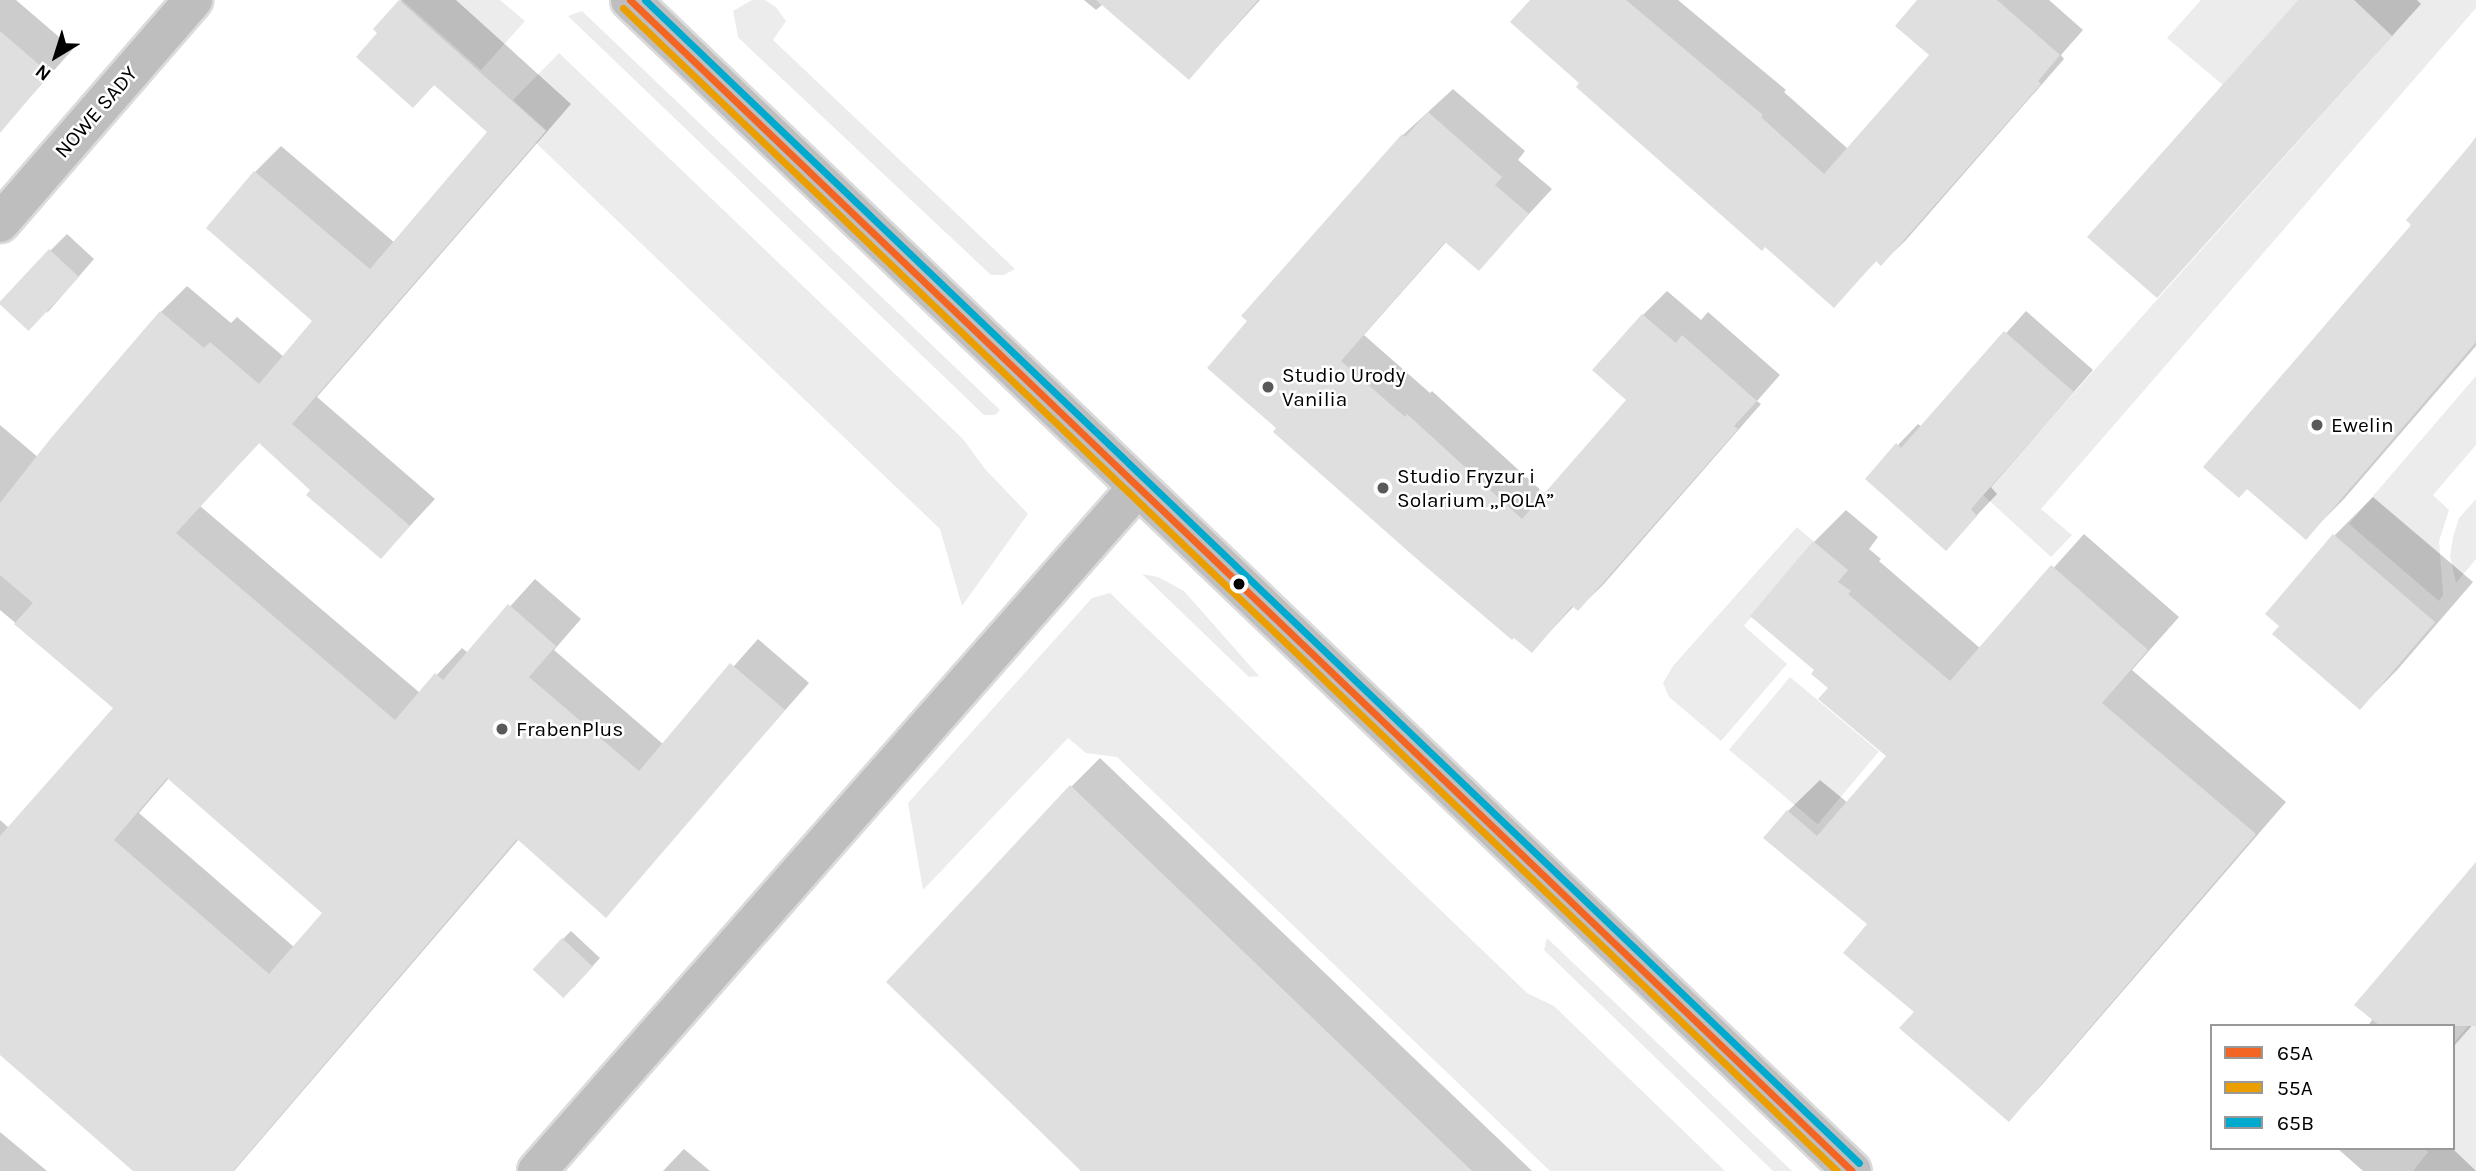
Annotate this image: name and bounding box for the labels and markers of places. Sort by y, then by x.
place label: Studio Urody Vanilia [1282,362,1405,412]
marker: Studio Urody Vanilia [1260,379,1276,395]
place label: Ewelin [2331,412,2394,438]
marker: Ewelin [2309,417,2325,433]
place label: Studio Fryzur i Solarium „POLA” [1397,463,1554,513]
marker: Studio Fryzur i Solarium „POLA” [1375,480,1391,496]
unlabelled marker [1232,577,1246,591]
place label: FrabenPlus [516,716,623,742]
marker: FrabenPlus [494,721,510,737]

